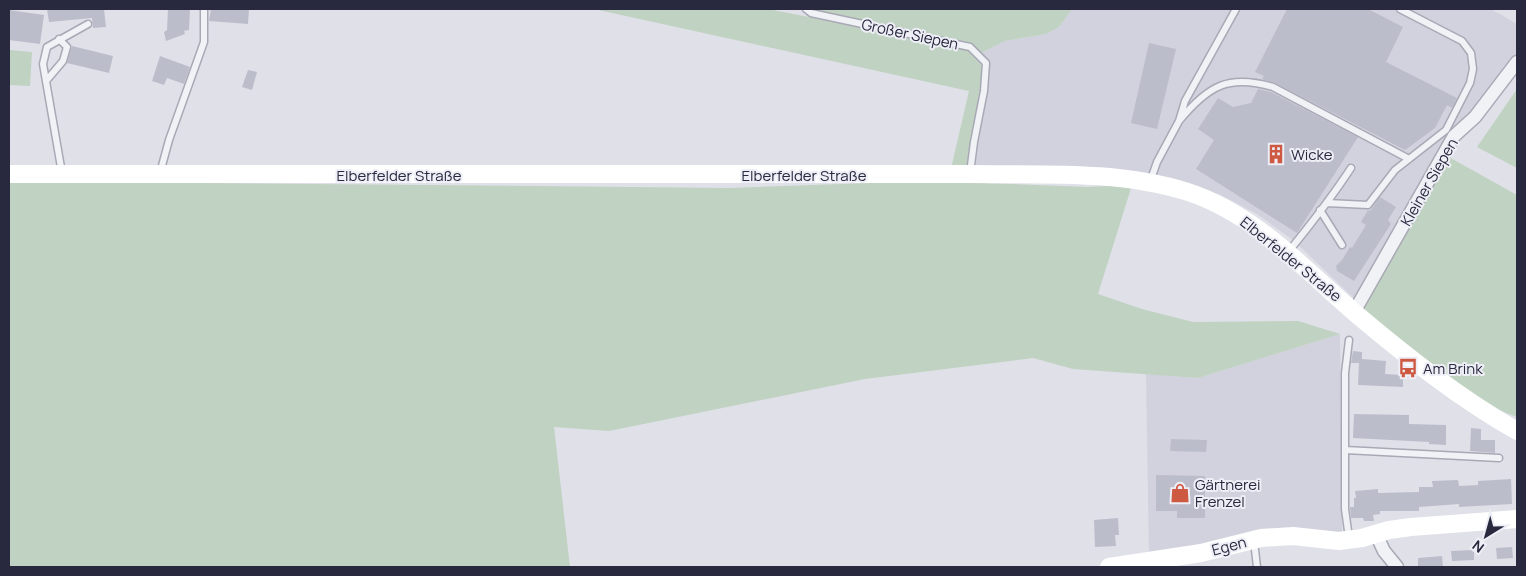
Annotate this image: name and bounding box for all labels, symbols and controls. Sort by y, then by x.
street label: Großer Siepen [860,13,960,55]
street label: Kleiner Siepen [1395,134,1463,230]
building icon: Wicke [1265,143,1287,165]
place label: Wicke [1291,144,1333,165]
street label: Elberfelder Straße [337,165,462,186]
street label: Elberfelder Straße [742,165,867,186]
street label: Elberfelder Straße [1236,212,1346,307]
bus stop icon: Am Brink [1397,357,1419,379]
place label: Am Brink [1423,358,1483,379]
place label: Gärtnerei Frenzel [1195,474,1260,512]
shop icon: Gärtnerei Frenzel [1169,482,1191,504]
north arrow [1461,511,1511,561]
street label: Egen [1209,531,1249,561]
text: N [1468,536,1488,557]

